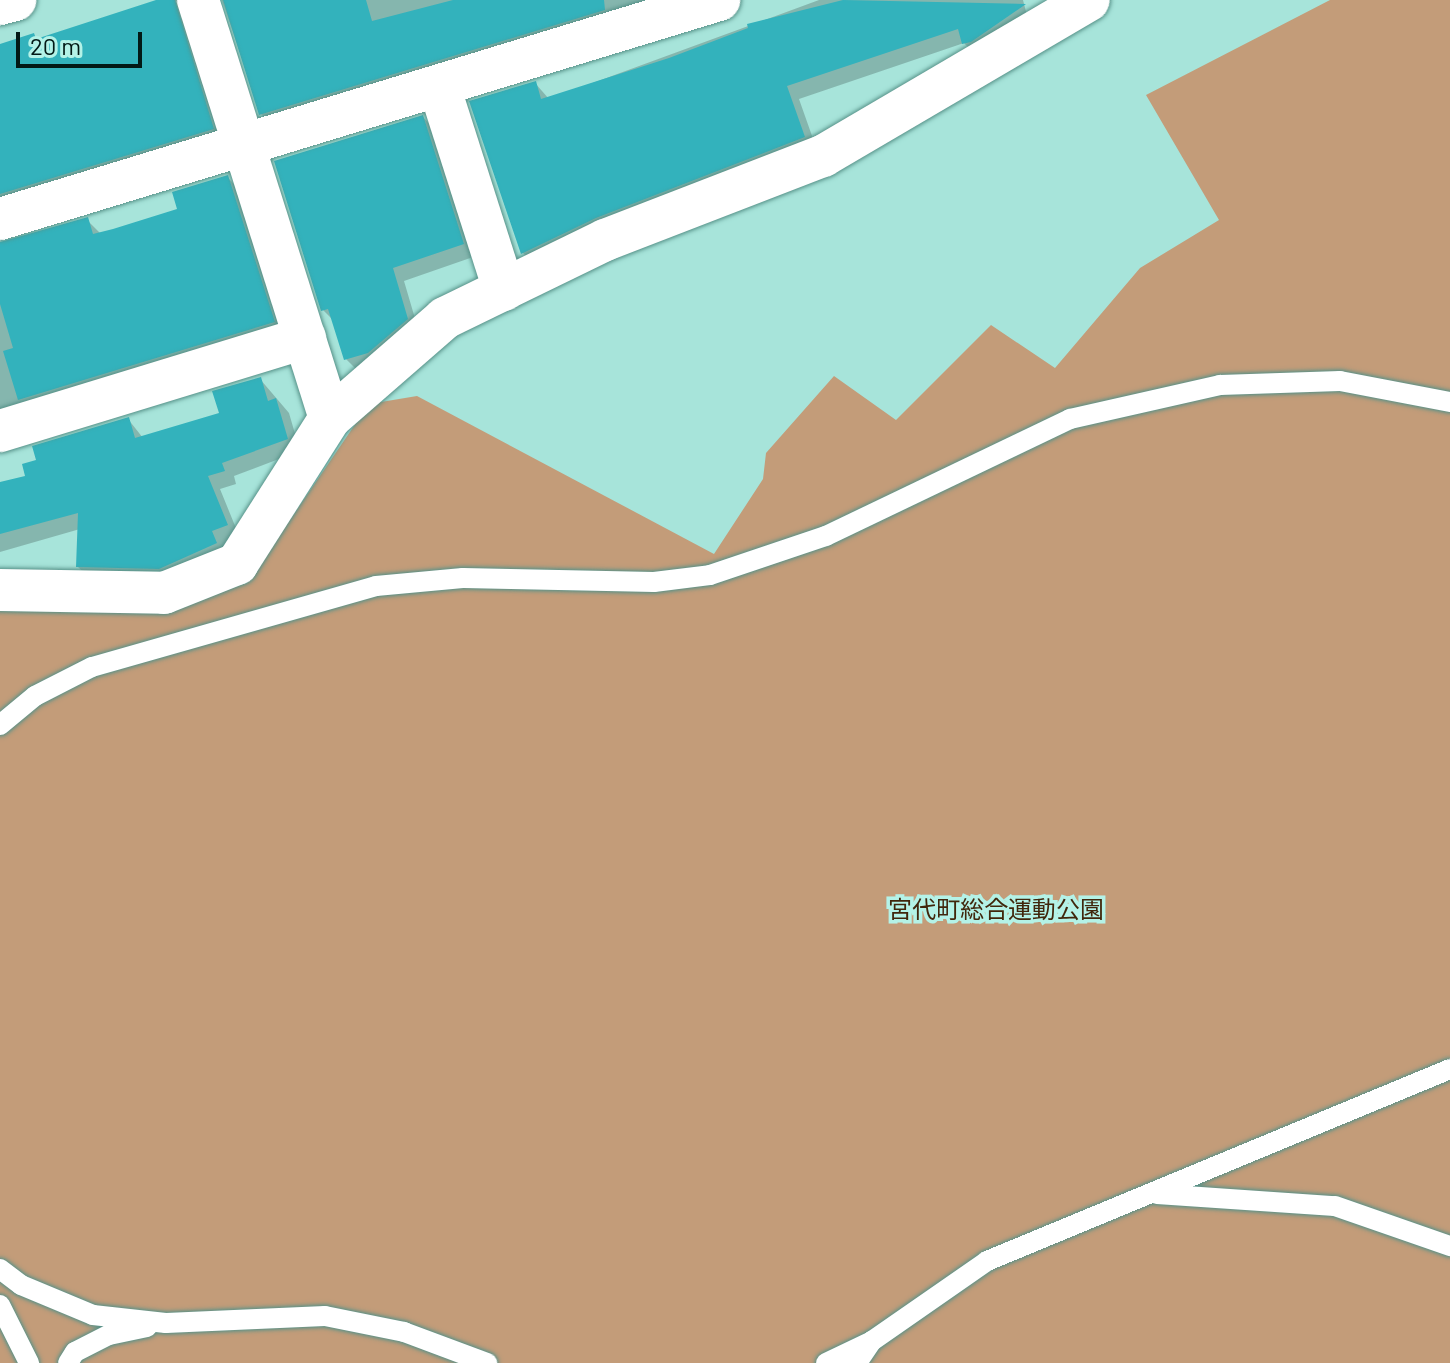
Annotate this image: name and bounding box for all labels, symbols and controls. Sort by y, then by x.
scale bar [20,16,146,66]
text: 20 m [30,31,81,60]
park label: 宮代町総合運動公園 [888,895,1104,923]

